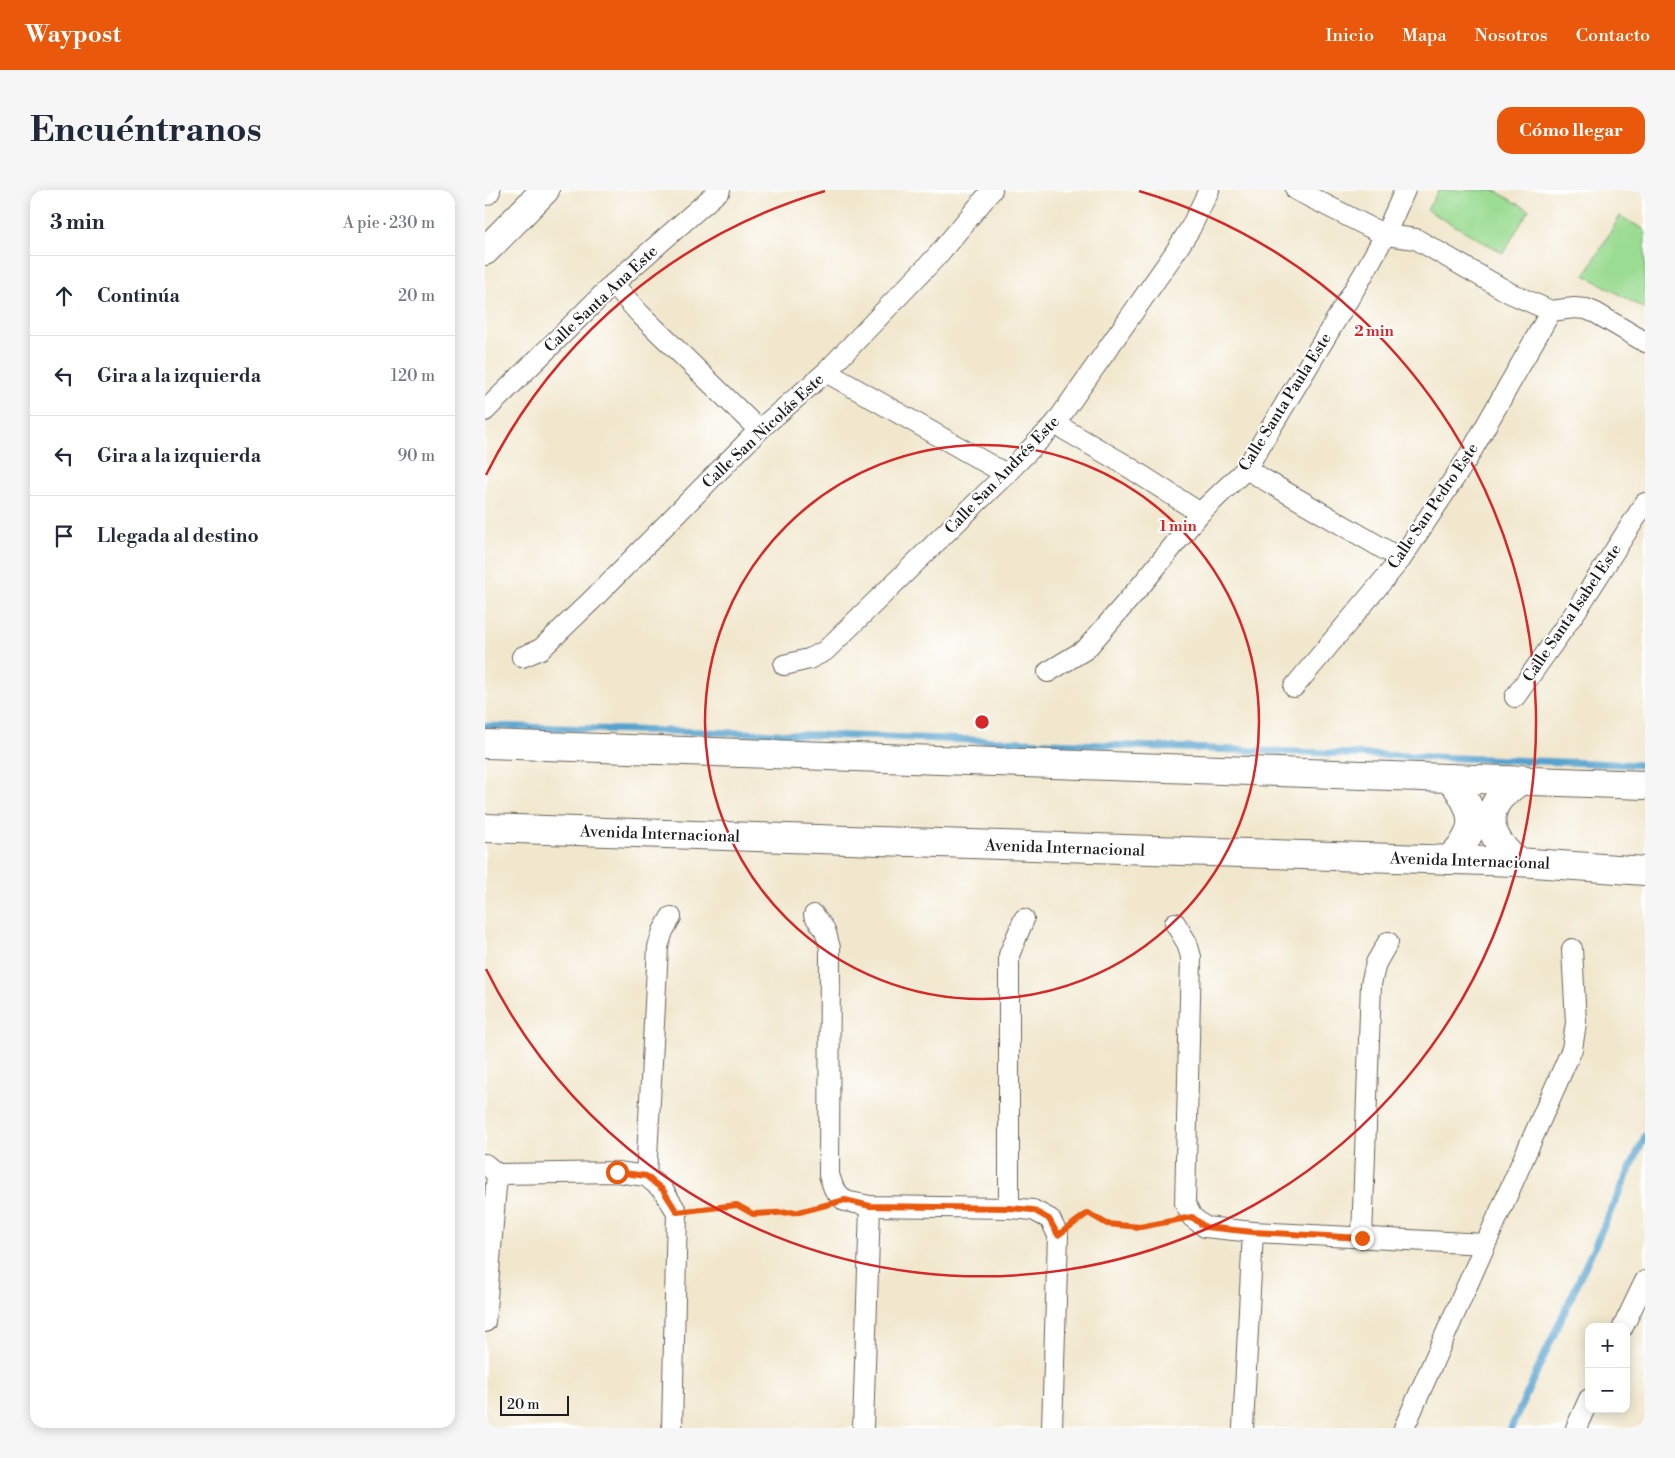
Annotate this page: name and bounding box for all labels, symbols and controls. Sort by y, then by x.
text: Waypost [25,20,121,50]
text: Inicio [1325,24,1374,47]
text: Mapa [1402,24,1447,47]
text: Nosotros [1475,24,1548,47]
text: Contacto [1576,24,1650,47]
button: Cómo llegar [1497,107,1645,154]
text: Encuéntranos [30,109,262,152]
text: 3 min [50,210,105,236]
text: A pie · 230 m [343,213,435,233]
street label: Calle Santa Ana Este [540,241,662,357]
icon: ahead [50,282,78,310]
text: Continúa [97,284,180,308]
text: 20 m [398,286,435,306]
text: 2 min [1354,322,1394,341]
street label: Calle Santa Paula Este [1234,329,1336,475]
icon: left [50,362,78,390]
text: Gira a la izquierda [97,364,261,388]
text: 120 m [391,366,435,386]
street label: Calle San Nicolás Este [698,369,828,493]
street label: Calle San Andrés Este [940,412,1064,538]
street label: Calle San Pedro Este [1383,439,1483,573]
icon: left [50,442,78,470]
text: Gira a la izquierda [97,444,261,468]
text: 90 m [397,446,435,466]
text: 1 min [1159,517,1197,536]
icon: arrive [50,522,78,550]
text: Llegada al destino [97,524,259,548]
street label: Calle Santa Isabel Este [1518,540,1626,686]
centre of rings [973,713,991,731]
street label: Avenida Internacional [579,821,741,847]
street label: Avenida Internacional [984,835,1146,861]
street label: Avenida Internacional [1389,848,1551,874]
route start [606,1161,629,1184]
route end [1351,1227,1374,1250]
map controls [1585,1323,1630,1413]
button: + [1585,1323,1630,1368]
button: − [1585,1368,1630,1413]
scale bar [500,1393,569,1416]
text: 20 m [507,1396,539,1414]

